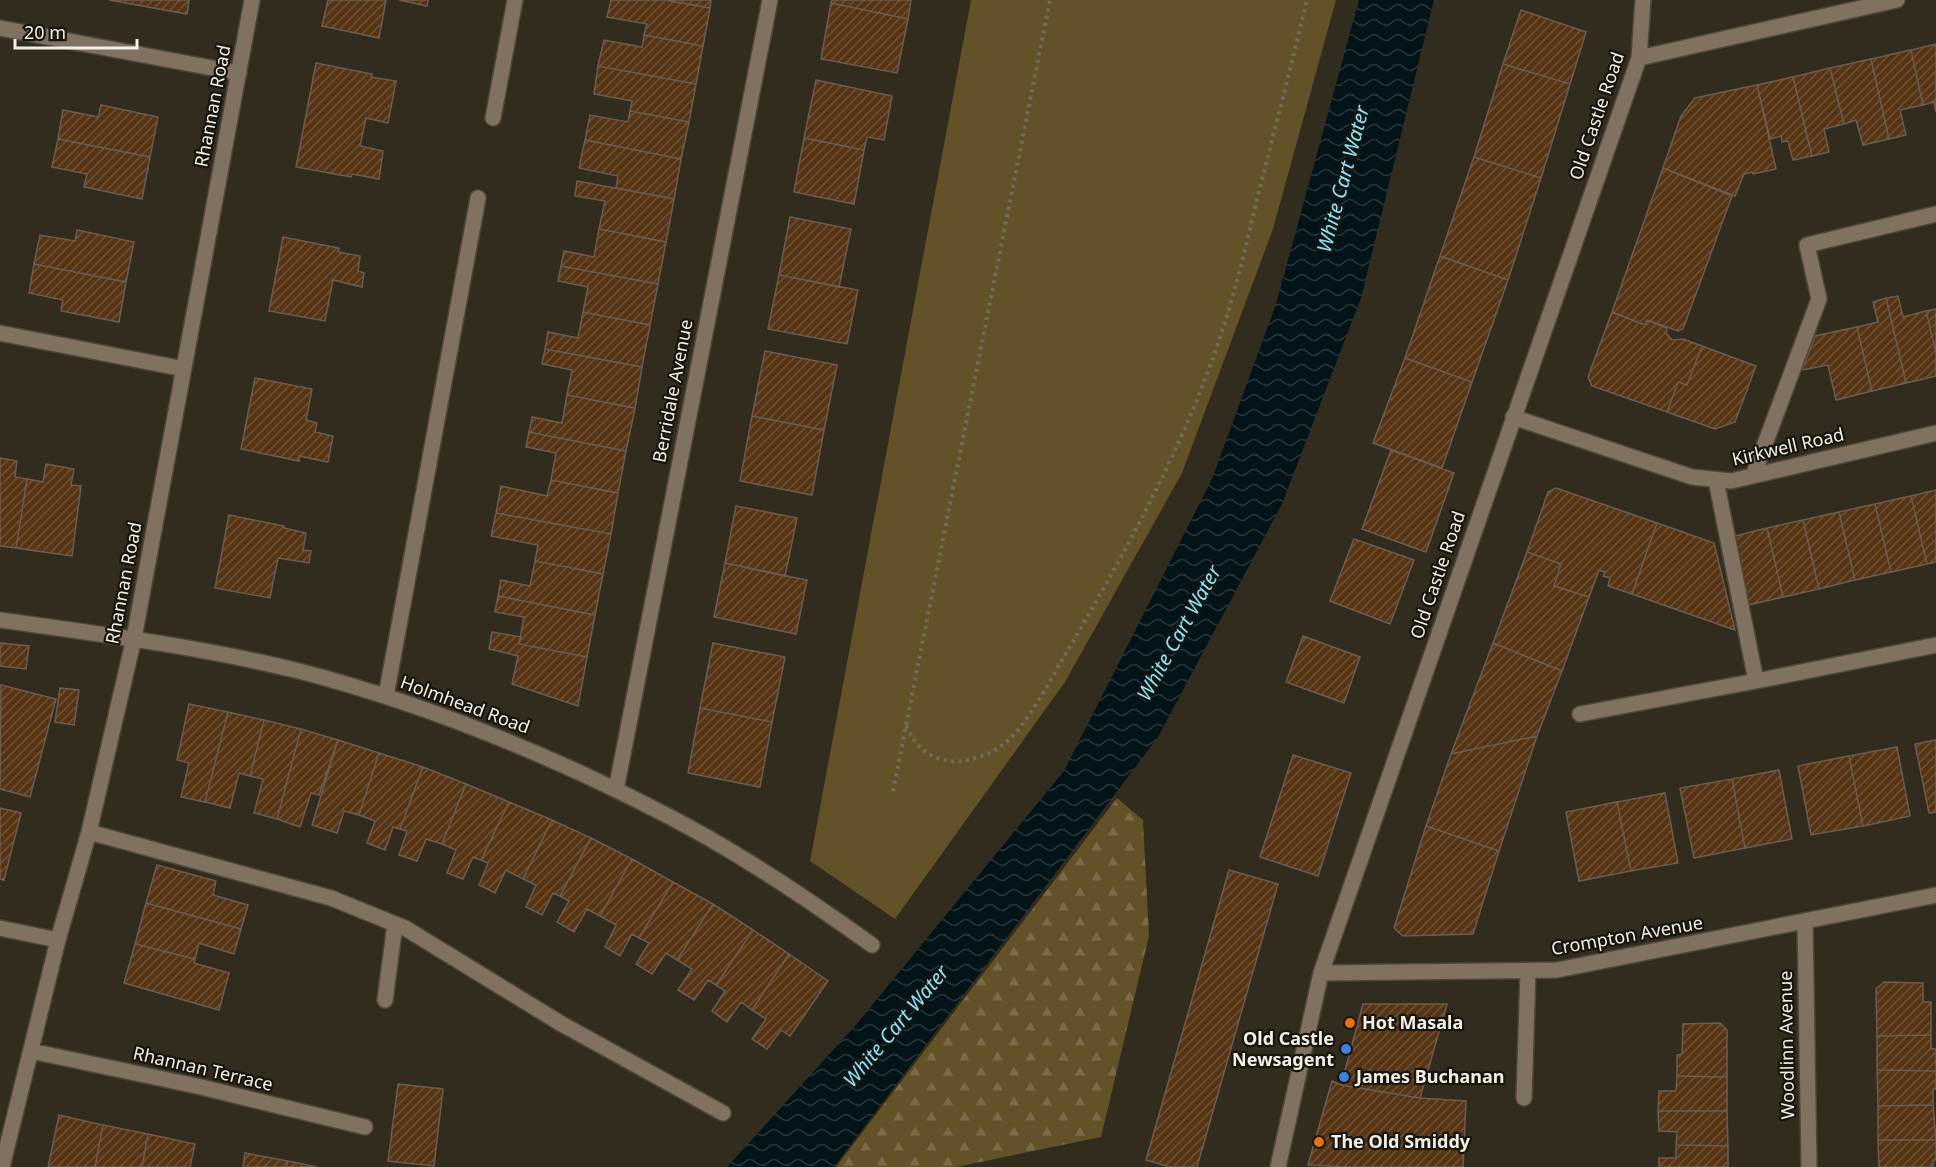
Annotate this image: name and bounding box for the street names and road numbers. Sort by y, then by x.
street label: Rhannan Road [188,43,236,169]
street label: Old Castle Road [1563,49,1629,183]
street label: Berridale Avenue [646,317,698,464]
street label: Kirkwell Road [1729,421,1846,471]
street label: Old Castle Road [1404,508,1470,642]
street label: Rhannan Road [99,520,147,646]
street label: Holmhead Road [397,670,533,739]
street label: Crompton Avenue [1549,910,1705,960]
street label: Woodlinn Avenue [1773,970,1799,1120]
street label: Rhannan Terrace [131,1040,276,1096]

